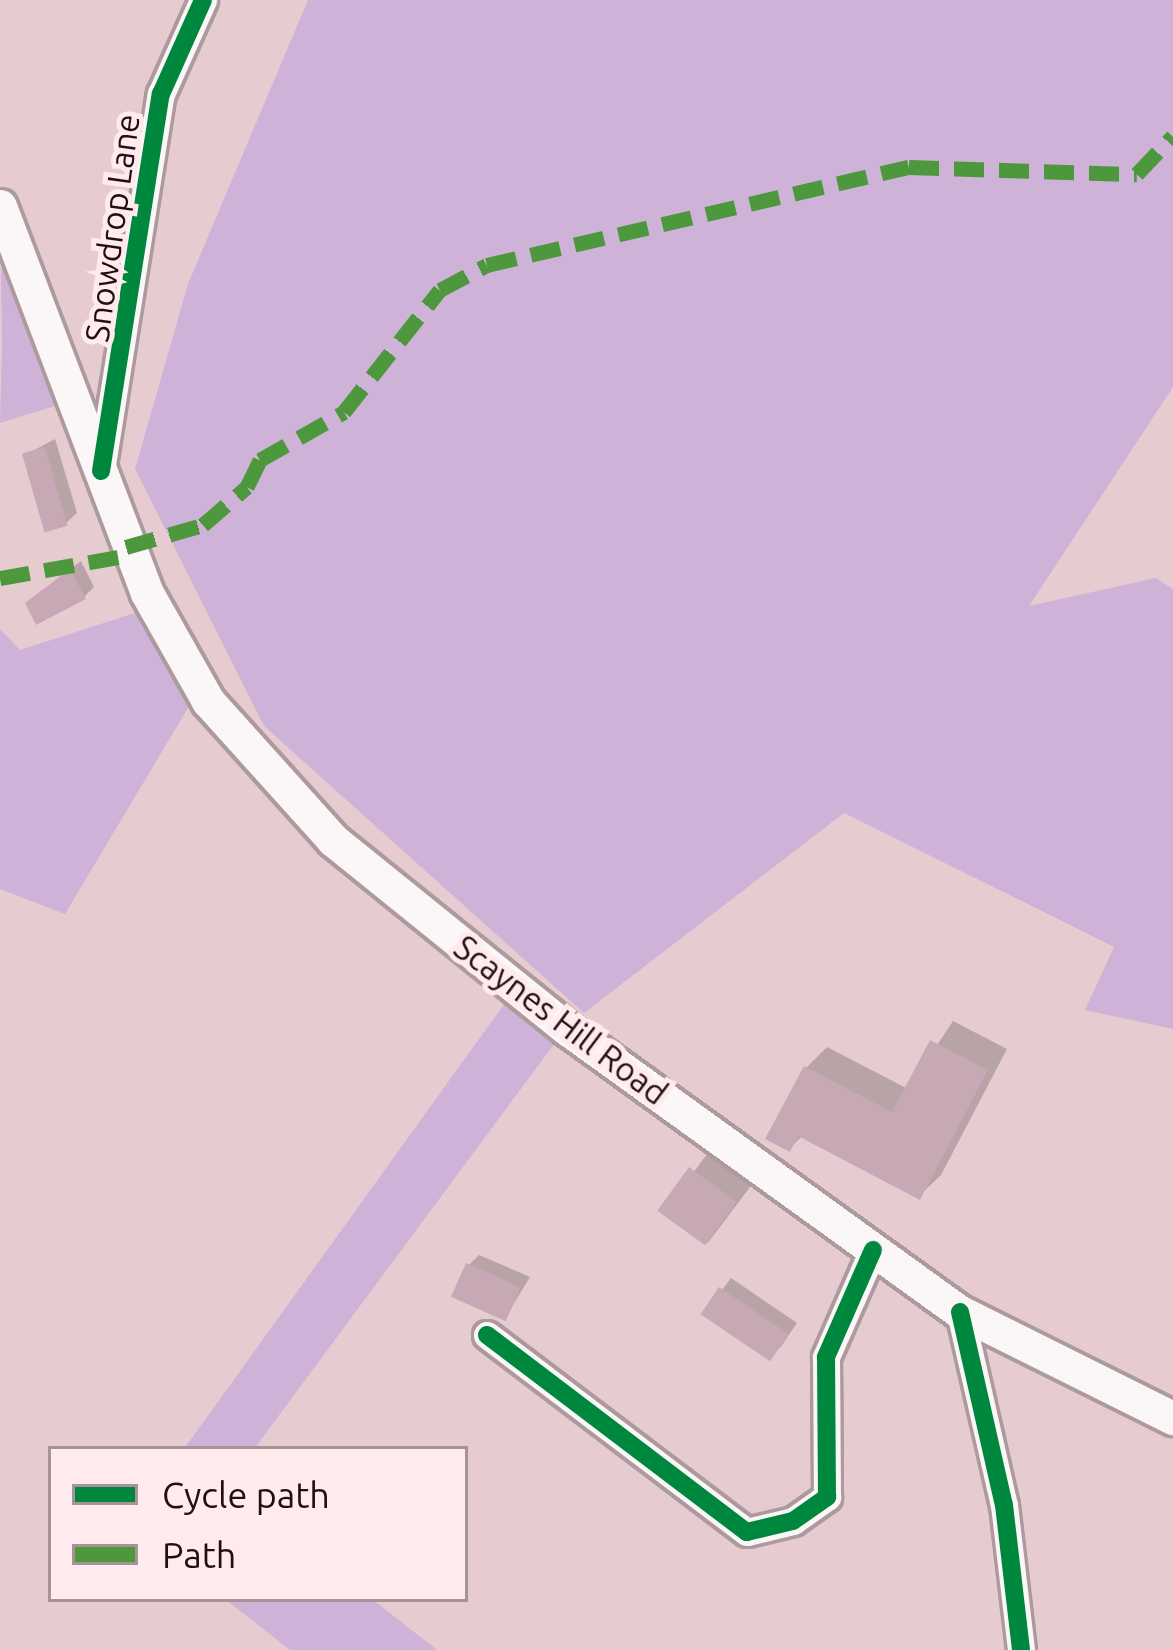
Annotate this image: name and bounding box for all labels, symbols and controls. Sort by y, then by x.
street label: Snowdrop Lane [76,111,148,345]
street label: Scaynes Hill Road [447,927,675,1113]
legend [48,1446,468,1602]
text: Cycle path [162,1474,330,1515]
text: Path [162,1534,236,1575]

